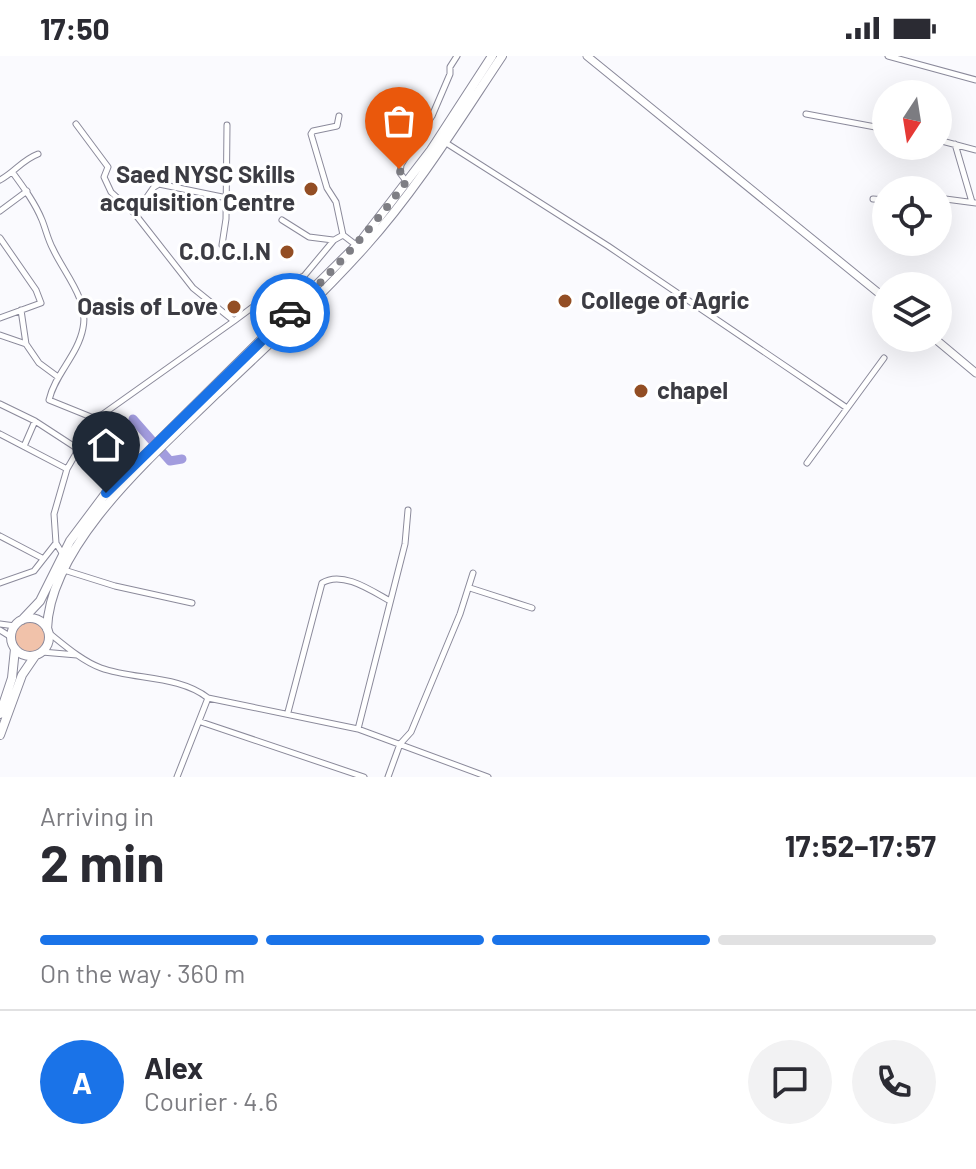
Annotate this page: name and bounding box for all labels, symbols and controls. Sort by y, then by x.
text: 17:50 [40,10,110,46]
north arrow [872,80,952,160]
map controls [872,80,952,352]
pin [365,87,433,169]
icon: bag [377,99,421,143]
place label: Saed NYSC Skills acquisition Centre [100,159,295,216]
button: locate [872,176,952,256]
marker: Saed NYSC Skills acquisition Centre [302,180,320,198]
place label: C.O.C.I.N [179,236,271,265]
marker: C.O.C.I.N [278,243,296,261]
button: layers [872,272,952,352]
courier [250,273,330,353]
place label: College of Agric [581,285,749,314]
place label: Oasis of Love [77,291,218,320]
icon: car [268,291,312,335]
marker: College of Agric [556,292,574,310]
marker: Oasis of Love [225,298,243,316]
place label: chapel [657,375,728,404]
marker: chapel [632,382,650,400]
pin [72,411,140,493]
icon: home [84,423,128,467]
text: Arriving in [40,800,154,831]
text: 17:52–17:57 [785,827,936,863]
text: 2 min [40,830,165,892]
text: On the way · 360 m [40,957,245,988]
button: chat [748,1040,832,1124]
button: phone [852,1040,936,1124]
text: Alex [144,1049,203,1085]
text: A [72,1064,92,1100]
text: Courier · 4.6 [144,1085,278,1116]

